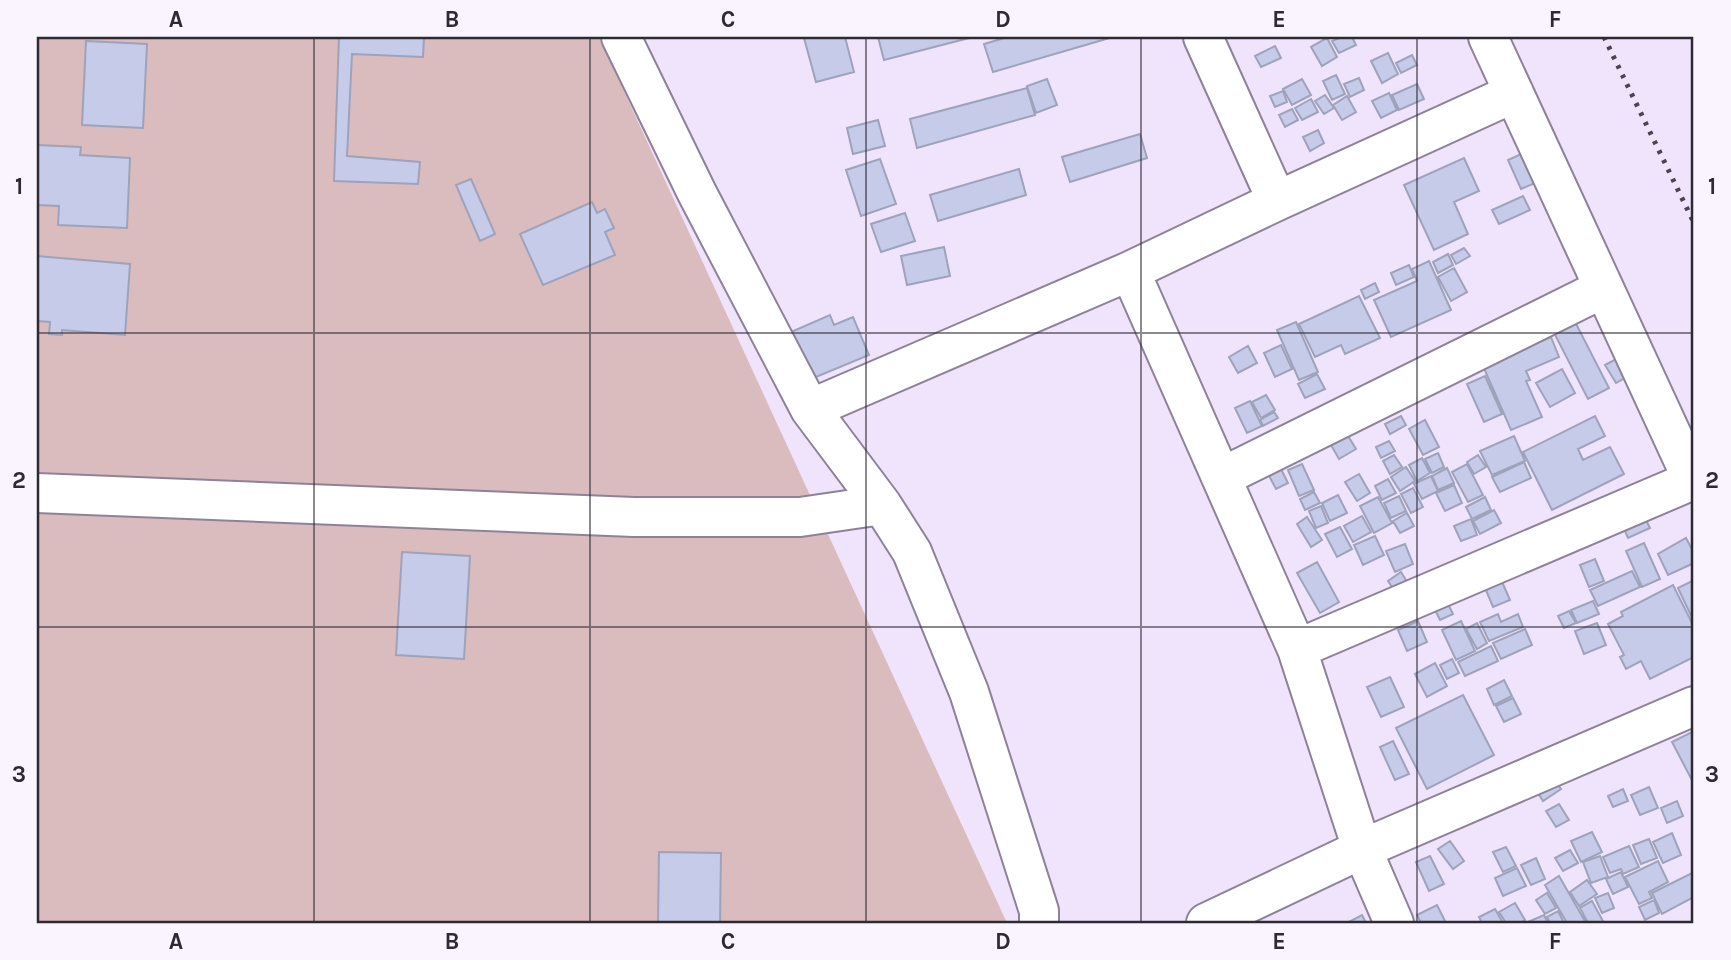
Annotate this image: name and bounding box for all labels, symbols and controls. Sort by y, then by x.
text: A [169,6,183,33]
text: B [445,6,459,33]
text: C [721,6,735,33]
text: D [995,6,1011,33]
text: E [1272,6,1286,33]
text: F [1549,6,1561,33]
text: 1 [15,173,23,200]
text: 1 [1708,173,1716,200]
text: 2 [12,467,26,494]
text: 2 [1705,467,1719,494]
text: 3 [12,761,26,788]
text: 3 [1705,761,1719,788]
text: A [169,928,183,955]
text: B [445,928,459,955]
text: C [721,928,735,955]
text: D [995,928,1011,955]
text: E [1272,928,1286,955]
text: F [1549,928,1561,955]

